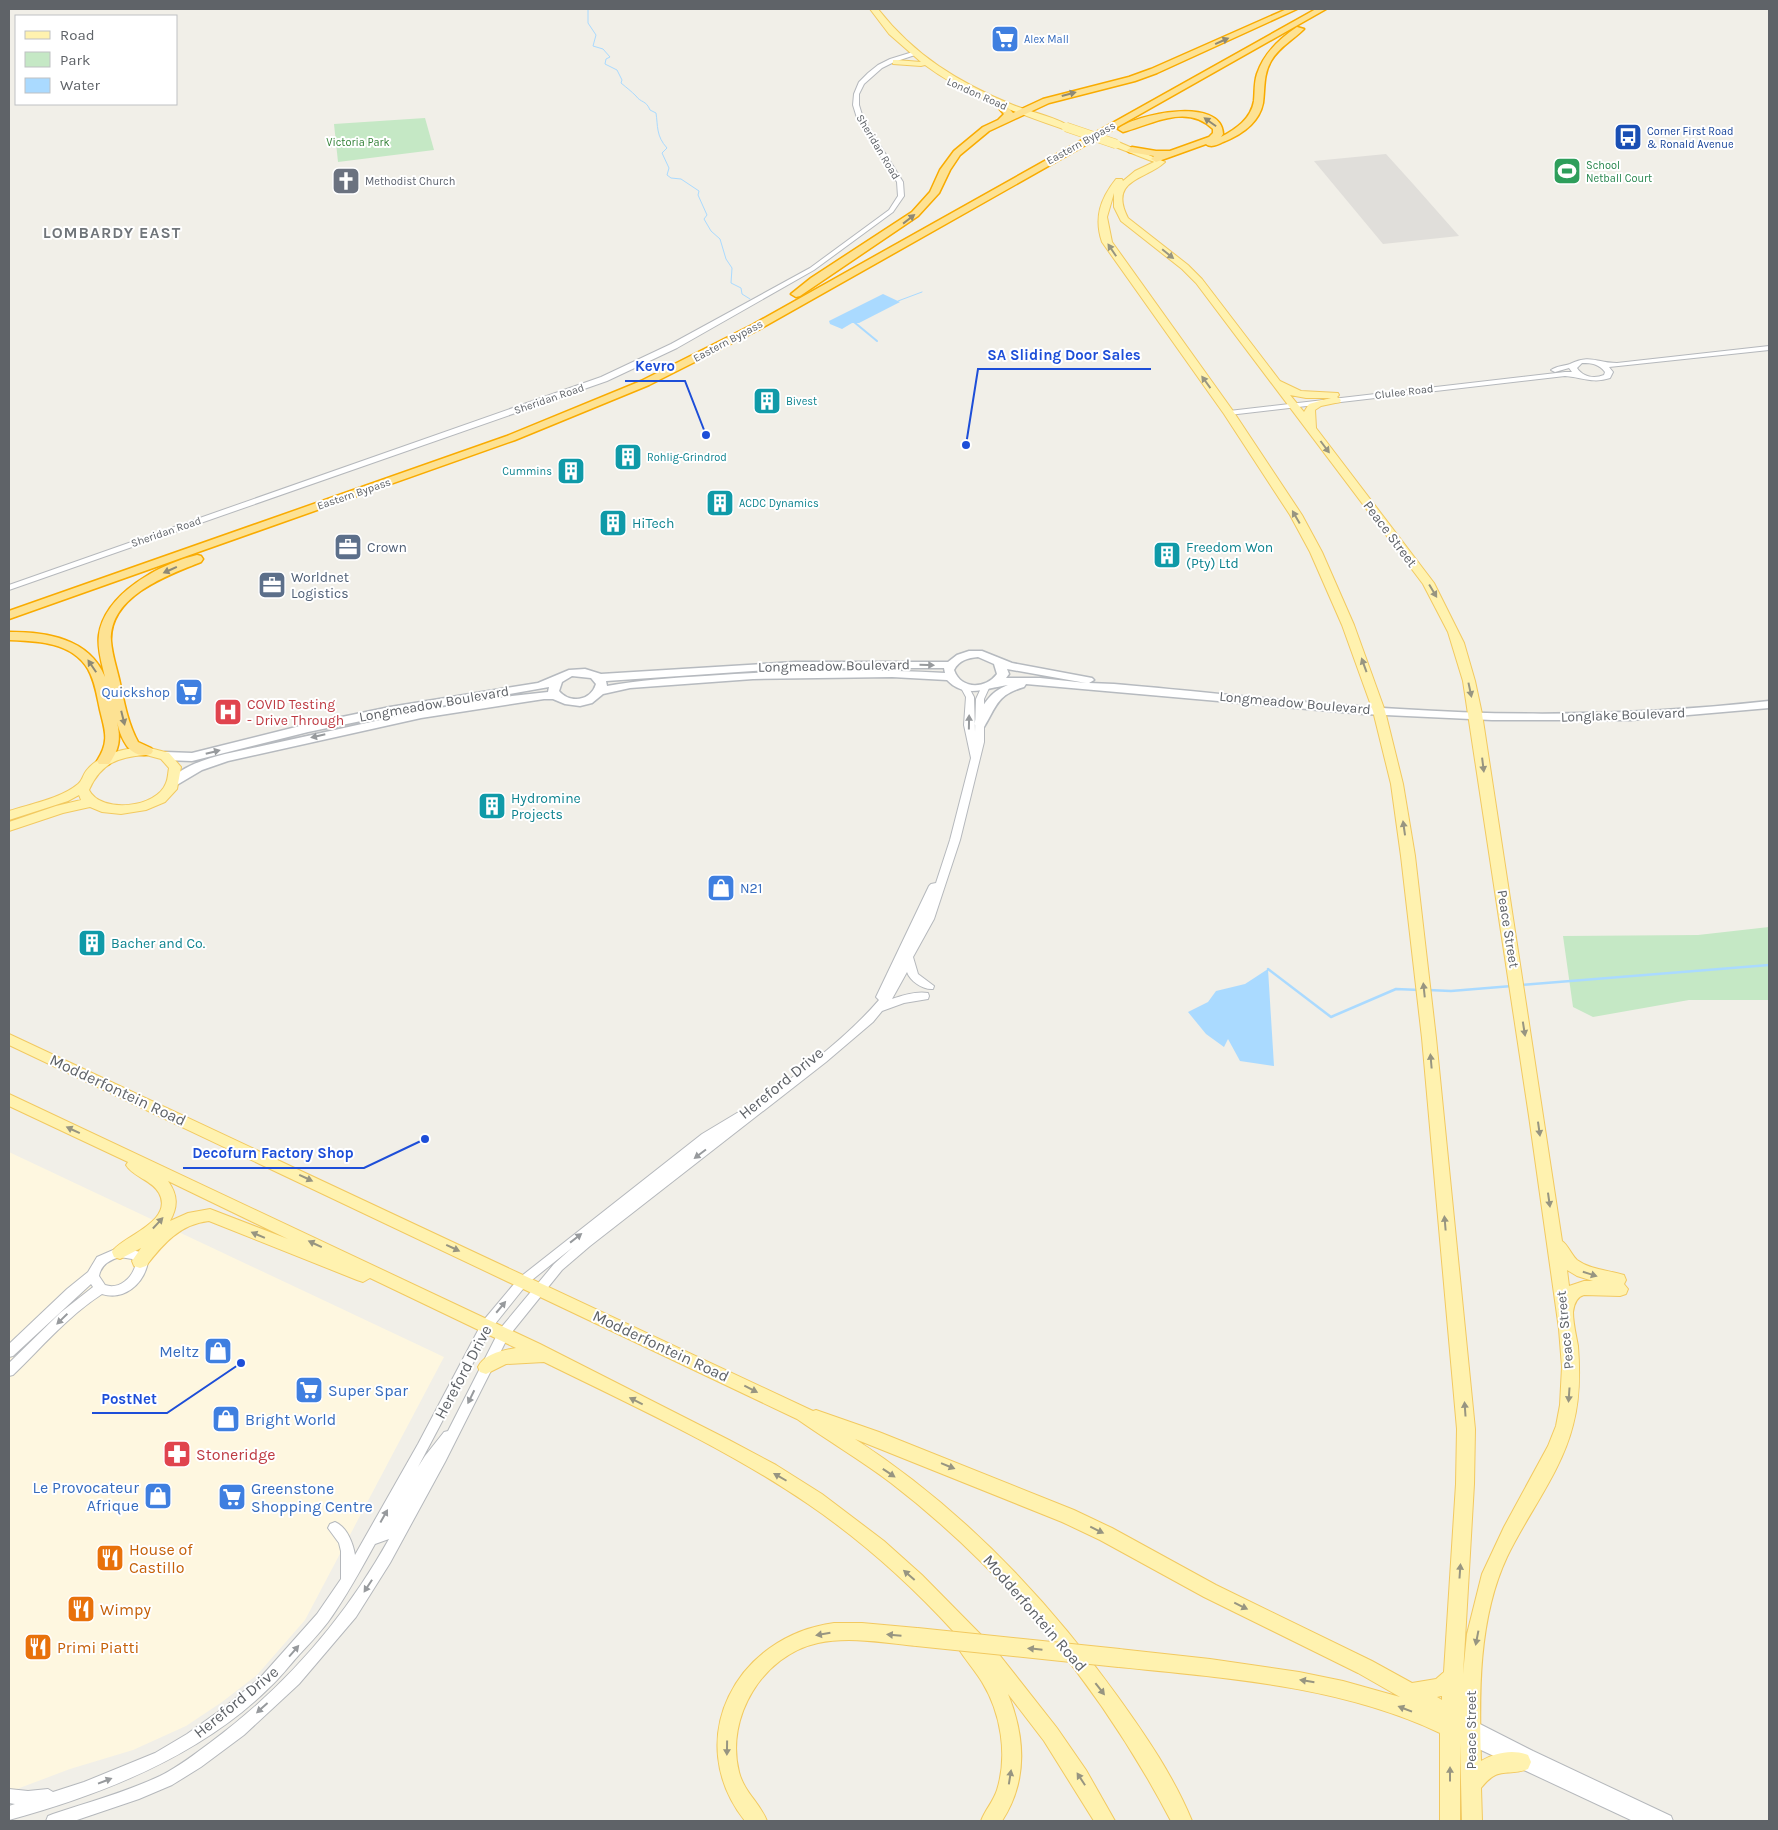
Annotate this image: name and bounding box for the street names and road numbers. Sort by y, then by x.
street label: London Road [945,75,1009,113]
street label: Sheridan Road [854,112,902,182]
street label: Eastern Bypass [1044,119,1118,167]
street label: Eastern Bypass [691,317,765,365]
street label: Sheridan Road [512,381,586,417]
street label: Clulee Road [1374,382,1434,402]
street label: Eastern Bypass [315,475,393,513]
street label: Peace Street [1359,497,1421,571]
street label: Sheridan Road [129,514,203,550]
street label: Longmeadow Boulevard [758,656,910,676]
street label: Longmeadow Boulevard [358,682,510,726]
street label: Longmeadow Boulevard [1219,688,1371,718]
street label: Longlake Boulevard [1560,704,1686,726]
street label: Peace Street [1493,889,1523,969]
street label: Hereford Drive [735,1043,827,1123]
street label: Modderfontein Road [47,1050,189,1130]
street label: Peace Street [1552,1290,1578,1370]
street label: Modderfontein Road [590,1306,732,1386]
street label: Hereford Drive [430,1322,496,1422]
street label: Modderfontein Road [979,1551,1091,1675]
street label: Hereford Drive [190,1662,282,1742]
street label: Peace Street [1463,1691,1480,1769]

